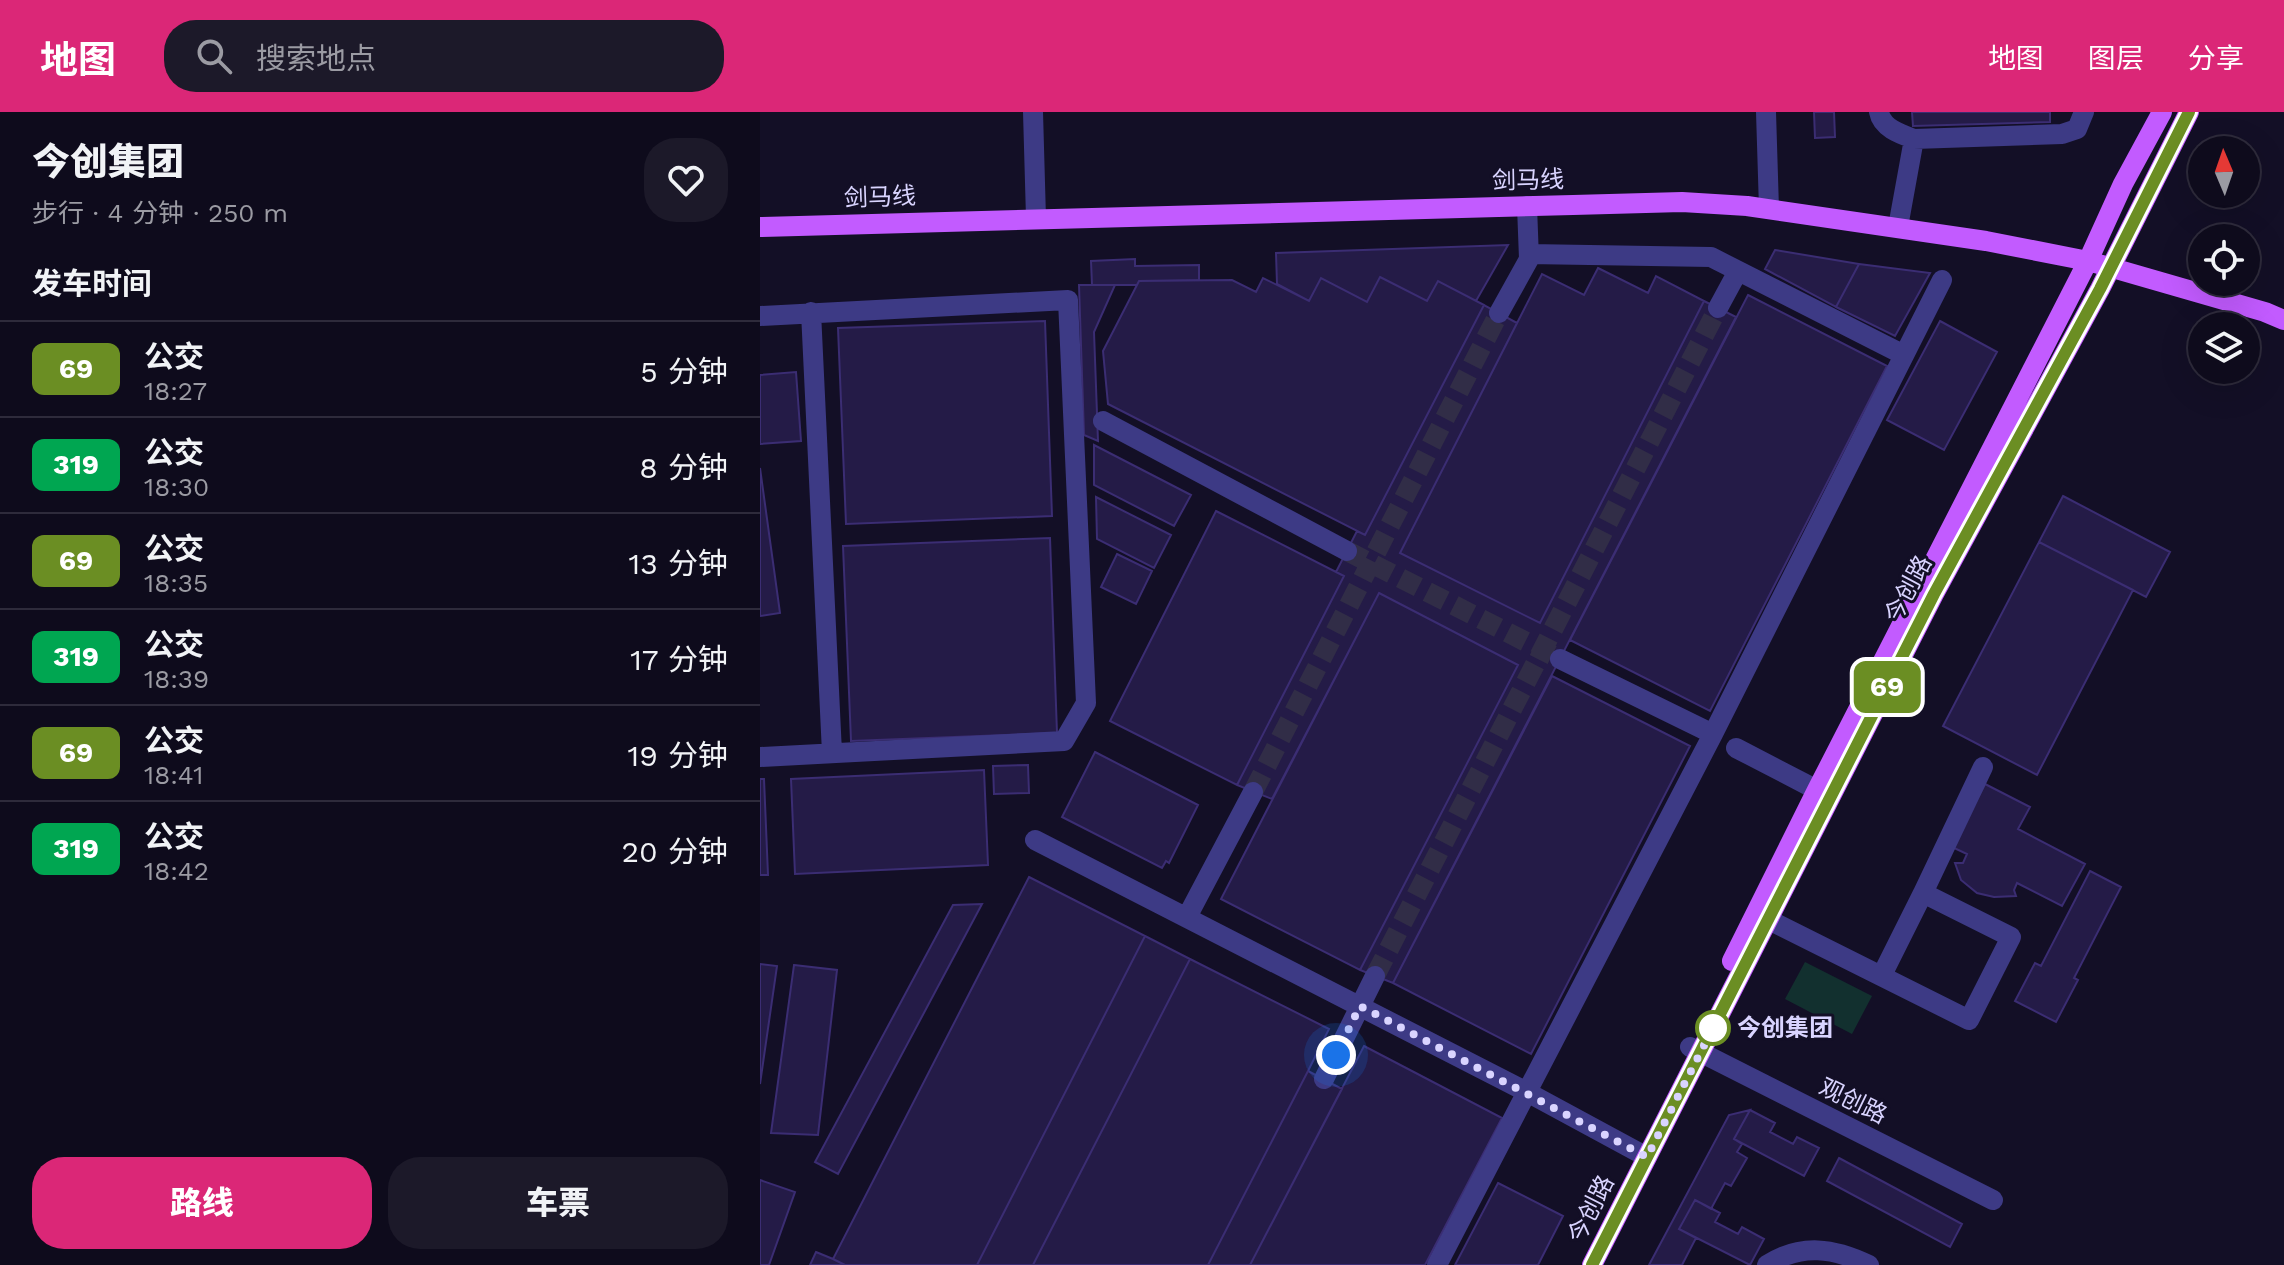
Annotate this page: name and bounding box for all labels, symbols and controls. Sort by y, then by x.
search box [164,20,724,92]
icon: search [192,34,236,78]
text: 地图 [40,38,116,82]
text: 搜索地点 [256,41,376,76]
text: 地图 [1988,42,2044,75]
text: 图层 [2088,42,2144,75]
text: 分享 [2188,42,2244,75]
north arrow [2188,136,2260,208]
map controls [2188,136,2260,384]
button: heart [644,138,728,222]
text: 今创集团 [32,140,184,184]
street label: 剑马线 [1492,165,1564,195]
street label: 剑马线 [844,182,916,212]
text: 步行 · 4 分钟 · 250 m [32,198,288,228]
button: locate [2188,224,2260,296]
text: 发车时间 [32,266,152,301]
button: layers [2188,312,2260,384]
text: 公交 [144,339,204,374]
text: 69 [59,352,93,385]
text: 5 分钟 [640,354,728,389]
text: 18:27 [144,376,207,406]
text: 公交 [144,435,204,470]
text: 319 [53,448,99,481]
text: 8 分钟 [639,450,728,485]
text: 18:30 [144,472,209,502]
text: 公交 [144,531,204,566]
text: 69 [59,544,93,577]
text: 13 分钟 [629,546,728,581]
street label: 今创路 [1879,551,1937,627]
text: 18:35 [144,568,208,598]
text: 公交 [144,627,204,662]
text: 319 [53,640,99,673]
text: 17 分钟 [630,642,728,677]
line badge: 69 [1851,661,1923,713]
text: 18:39 [144,664,209,694]
text: 69 [1870,670,1904,703]
text: 公交 [144,723,204,758]
text: 69 [59,736,93,769]
text: 19 分钟 [628,738,728,773]
text: 18:41 [144,760,203,790]
text: 公交 [144,819,204,854]
text: 319 [53,832,99,865]
text: 20 分钟 [622,834,728,869]
text: 18:42 [144,856,209,886]
marker: 今创集团 [1696,1011,1730,1045]
place label: 今创集团 [1737,1014,1833,1042]
your location [1316,1035,1356,1075]
street label: 观创路 [1815,1073,1891,1129]
button: 路线 [32,1157,372,1249]
button: 车票 [388,1157,728,1249]
street label: 今创路 [1562,1171,1620,1247]

